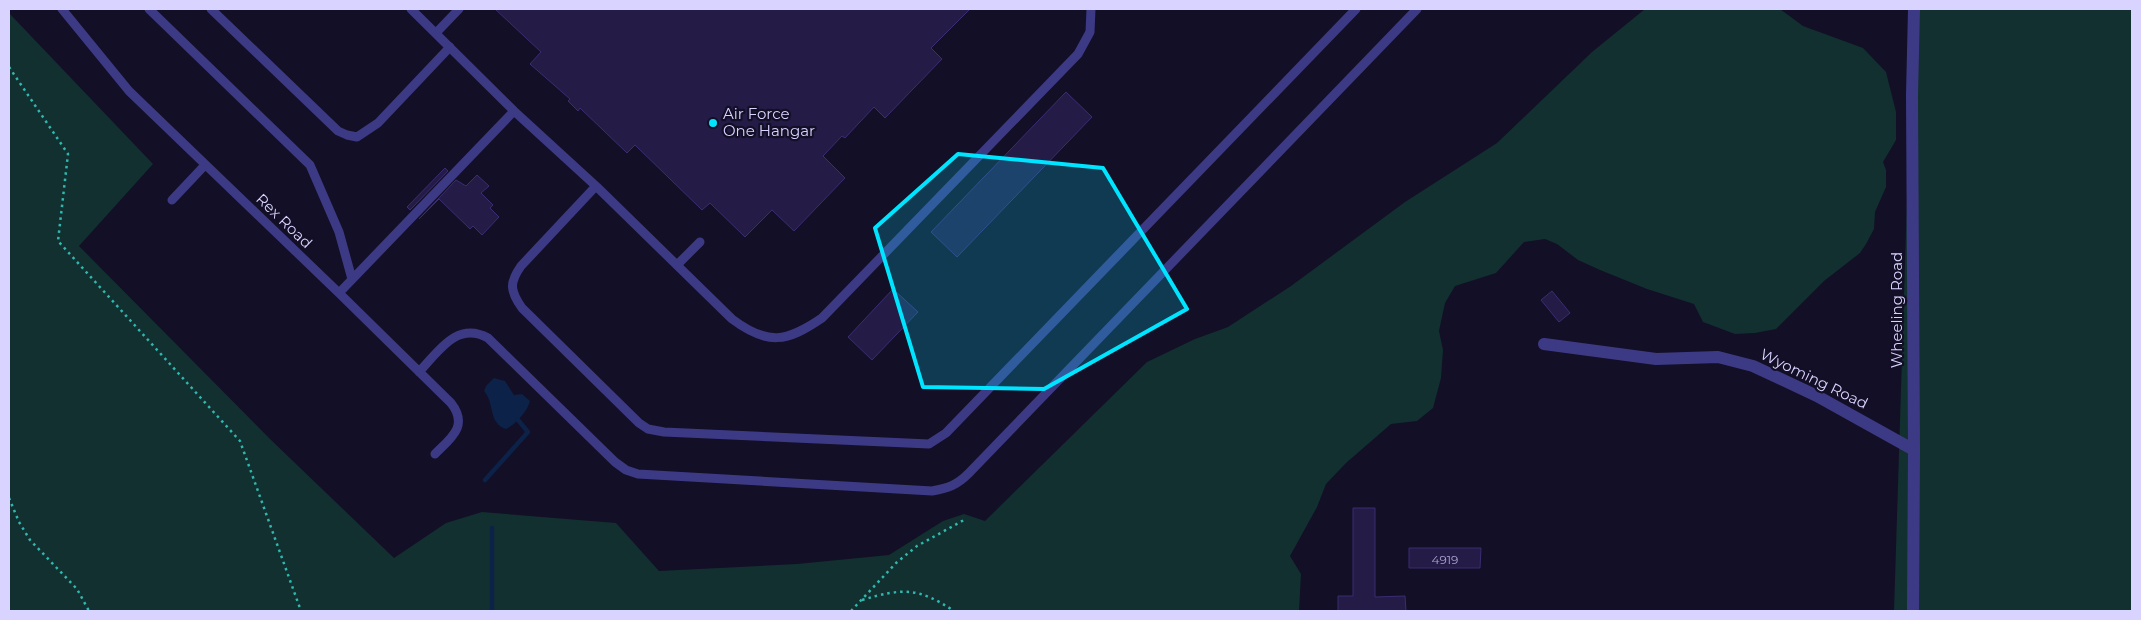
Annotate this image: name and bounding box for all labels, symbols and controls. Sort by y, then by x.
place label: Air Force One Hangar [723,104,815,140]
marker: Air Force One Hangar [707,117,719,129]
street label: Rex Road [252,189,316,252]
street label: Wheeling Road [1887,252,1906,368]
street label: Wyoming Road [1757,344,1871,413]
house number: 4919 [1432,552,1458,567]

